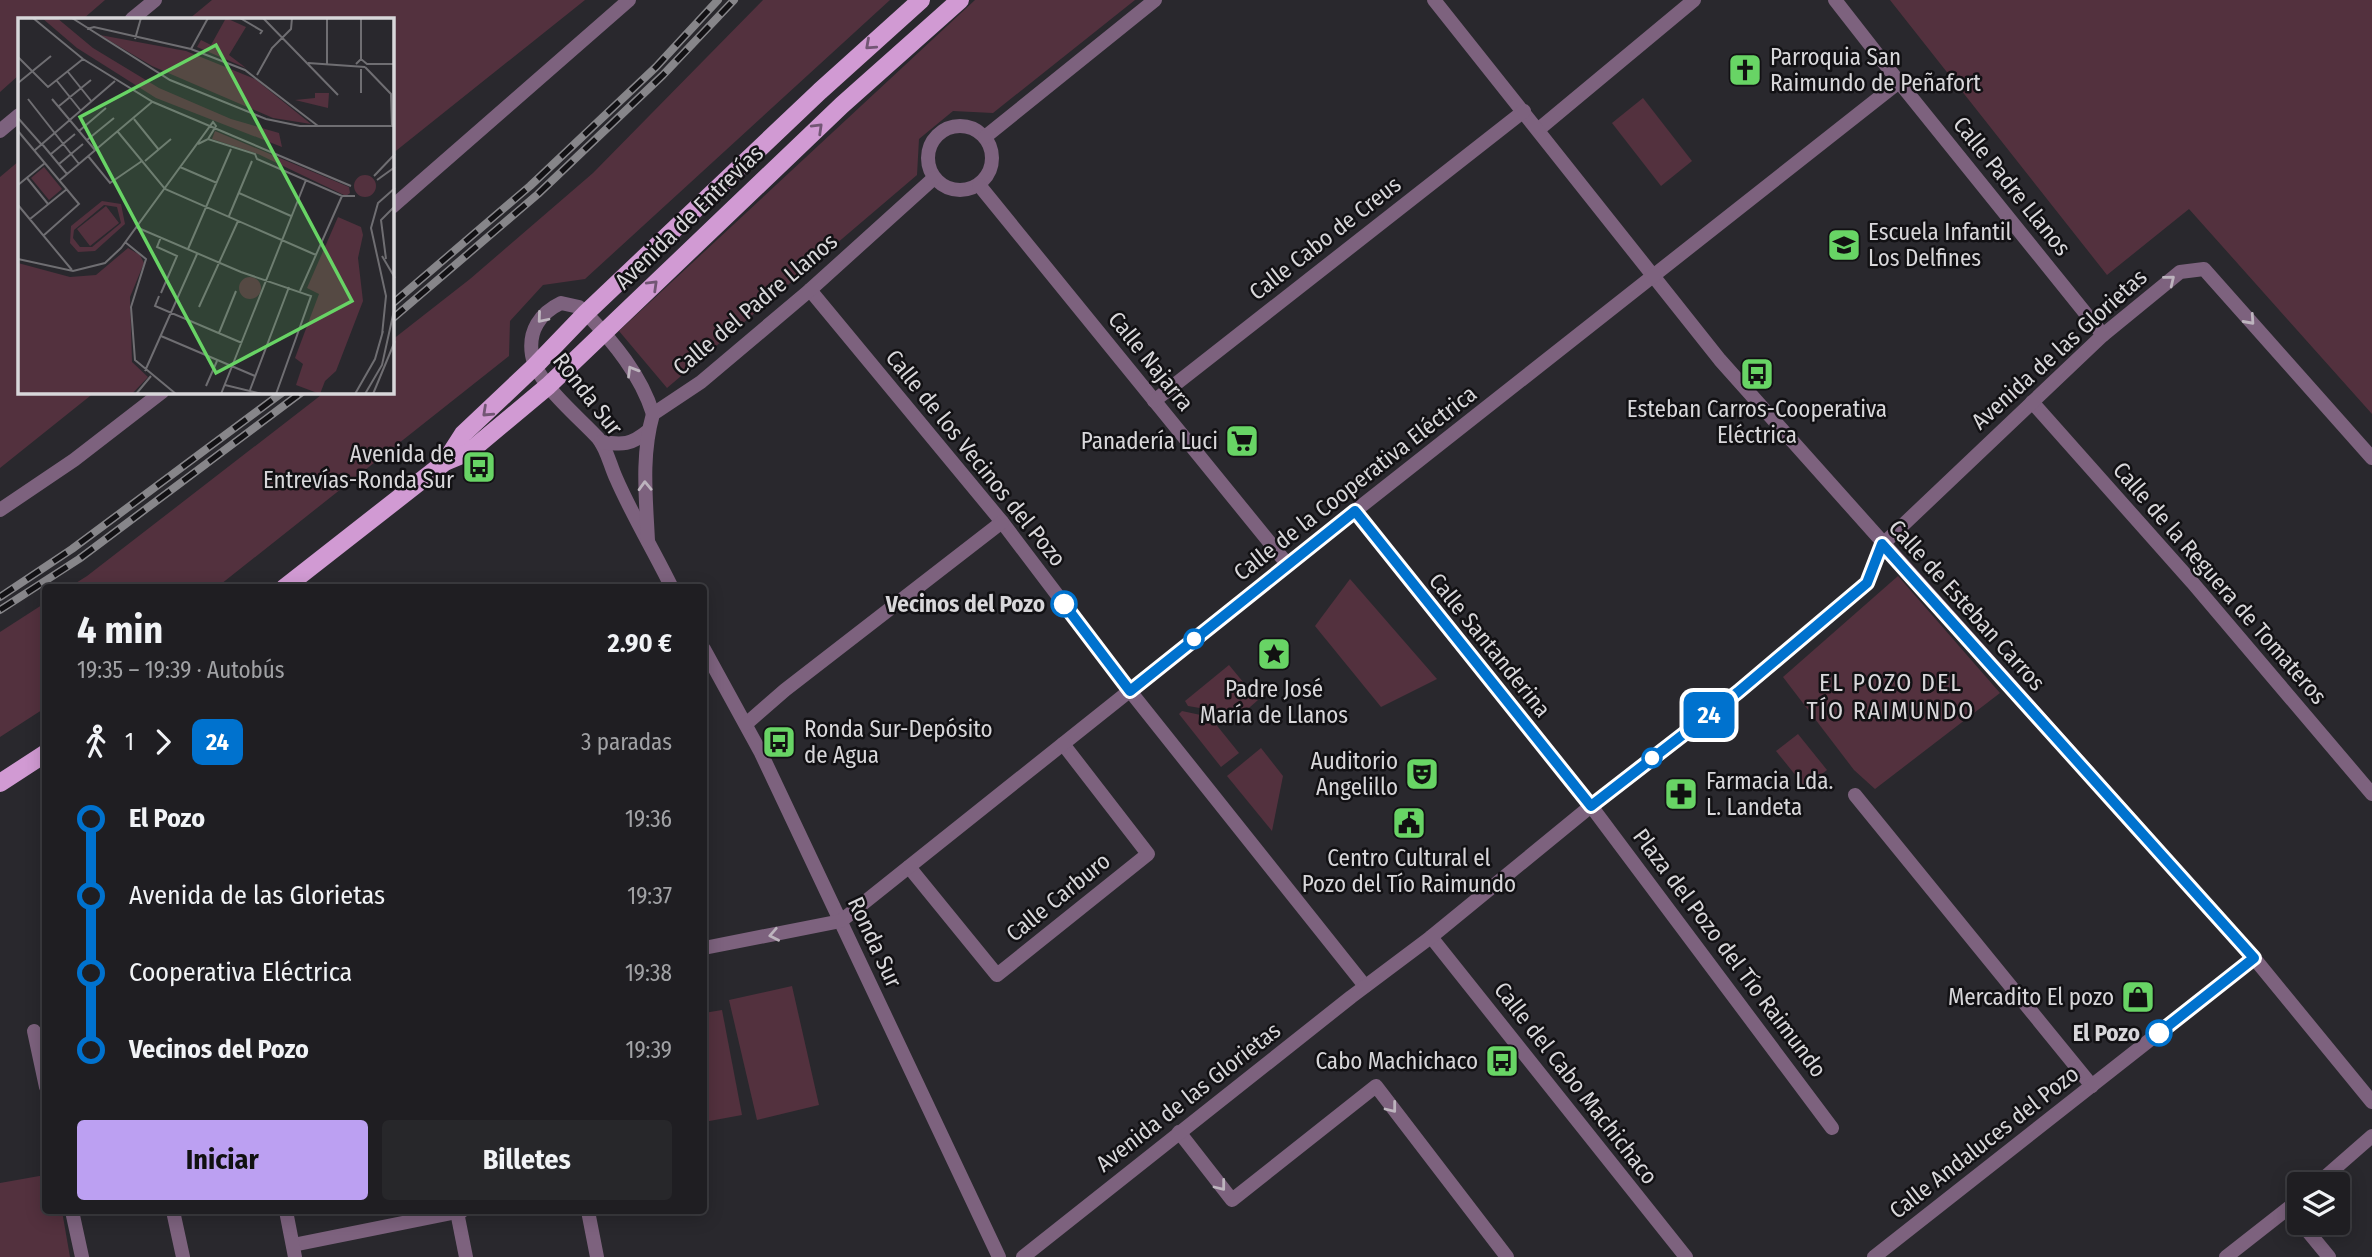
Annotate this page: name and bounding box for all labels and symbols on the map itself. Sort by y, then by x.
inset map [18,18,394,394]
one-way arrow [865,37,878,50]
place label: Parroquia San Raimundo de Peñafort [1770,43,1981,97]
church icon: Parroquia San Raimundo de Peñafort [1726,51,1764,89]
street label: Calle Padre Llanos [1947,111,2077,261]
one-way arrow [809,123,822,136]
street label: Avenida de Entrevías [609,139,769,295]
street label: Calle Cabo de Creus [1244,170,1407,306]
place label: Escuela Infantil Los Delfines [1868,218,2012,272]
school or university icon: Escuela Infantil Los Delfines [1825,226,1863,264]
street label: Calle del Padre Llanos [667,227,843,381]
street label: Avenida de las Glorietas [1965,263,2153,435]
one-way arrow [2162,276,2174,289]
one-way arrow [645,281,658,293]
street label: Calle Najarra [1102,306,1200,416]
one-way arrow [538,310,551,322]
one-way arrow [2242,312,2254,325]
street label: Calle de los Vecinos del Pozo [880,344,1072,572]
street label: Ronda Sur [547,347,629,441]
bus stop icon: Esteban Carros-Cooperativa Eléctrica [1738,355,1776,393]
one-way arrow [627,365,640,378]
street label: Calle de la Cooperativa Eléctrica [1228,379,1482,587]
place label: Esteban Carros-Cooperativa Eléctrica [1627,395,1887,449]
one-way arrow [482,403,495,416]
supermarket icon: Panadería Luci [1223,422,1261,460]
place label: Panadería Luci [1081,427,1218,455]
place label: Avenida de Entrevías-Ronda Sur [263,440,454,494]
bus stop icon: Avenida de Entrevías-Ronda Sur [460,448,498,486]
street label: Calle de la Reguera de Tomateros [2107,456,2333,710]
one-way arrow [638,480,653,491]
street label: Calle de Esteban Carros [1883,514,2051,696]
street label: Calle Santanderina [1423,567,1557,723]
place label: Vecinos del Pozo [885,590,1045,618]
marker: Vecinos del Pozo [1051,591,1077,617]
unlabelled marker [1184,629,1204,649]
place icon: Padre José María de Llanos [1255,635,1293,673]
district label: EL POZO DEL TÍO RAIMUNDO [1807,669,1975,725]
place label: Padre José María de Llanos [1200,675,1348,729]
line badge: 24 [1678,692,1740,738]
place label: Ronda Sur-Depósito de Agua [804,715,993,769]
bus stop icon: Ronda Sur-Depósito de Agua [760,723,798,761]
place label: Auditorio Angelillo [1311,747,1398,801]
unlabelled marker [1642,748,1662,768]
theatre icon: Auditorio Angelillo [1403,755,1441,793]
place label: Farmacia Lda. L. Landeta [1706,767,1833,821]
pharmacy icon: Farmacia Lda. L. Landeta [1662,775,1700,813]
public building icon: Centro Cultural el Pozo del Tío Raimundo [1390,804,1428,842]
street label: Plaza del Pozo del Tío Raimundo [1627,823,1833,1083]
place label: Centro Cultural el Pozo del Tío Raimundo [1302,844,1516,898]
street label: Calle Carburo [1000,847,1116,947]
street label: Ronda Sur [842,892,908,992]
one-way arrow [768,926,780,941]
street label: Calle del Cabo Machichaco [1488,976,1664,1190]
shop icon: Mercadito El pozo [2119,978,2157,1016]
place label: Mercadito El pozo [1948,983,2114,1011]
street label: Avenida de las Glorietas [1090,1016,1286,1178]
place label: El Pozo [2073,1019,2140,1047]
marker: El Pozo [2146,1020,2172,1046]
bus stop icon: Cabo Machichaco [1483,1042,1521,1080]
place label: Cabo Machichaco [1315,1047,1478,1075]
street label: Calle Andaluces del Pozo [1884,1059,2084,1225]
one-way arrow [1384,1100,1397,1113]
one-way arrow [1213,1178,1226,1191]

